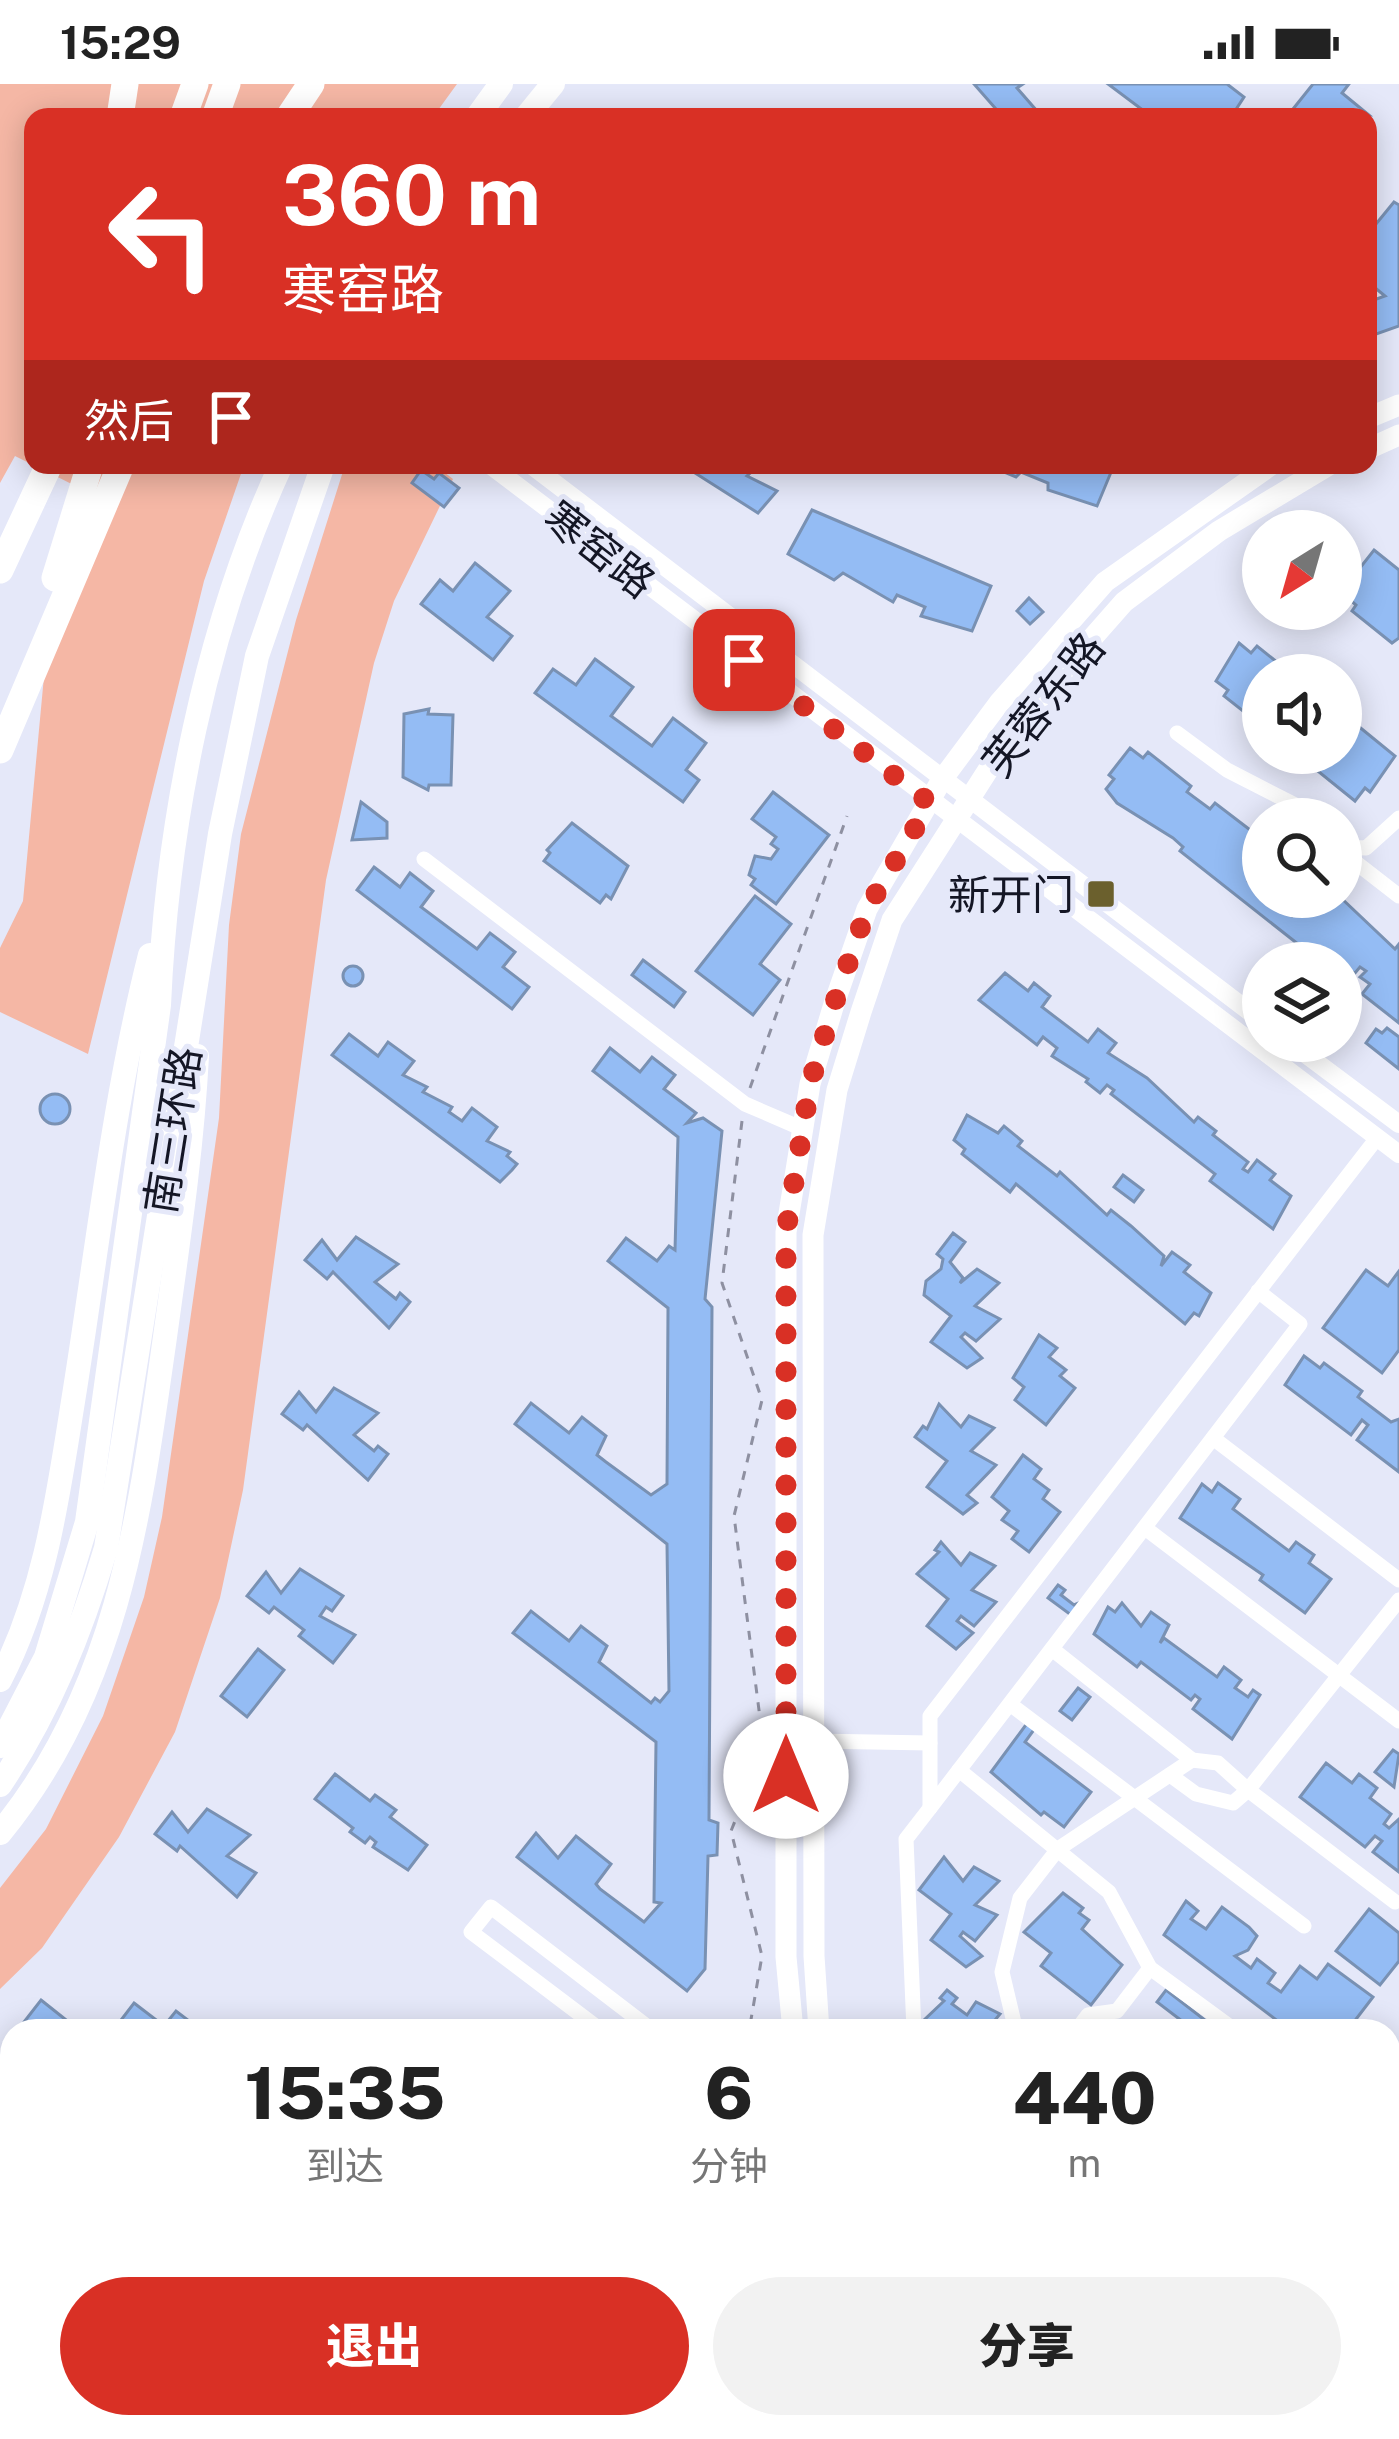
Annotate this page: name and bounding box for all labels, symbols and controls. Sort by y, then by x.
text: 15:29 [60,16,181,69]
text: 360 m [282,145,541,244]
icon: left [84,156,240,312]
text: 寒窑路 [282,258,444,321]
icon: arrive [198,384,264,450]
text: 然后 [84,394,174,447]
street label: 寒窑路 [535,491,665,607]
north arrow [1242,510,1362,630]
map controls [1242,510,1362,1062]
pin [693,609,795,711]
street label: 芙蓉东路 [972,623,1114,785]
icon: arrive [711,627,777,693]
button: sound [1242,654,1362,774]
button: search [1242,798,1362,918]
place label: 新开门 [948,870,1074,919]
marker: 新开门 [1085,878,1117,910]
button: layers [1242,942,1362,1062]
street label: 南三环路 [135,1043,209,1217]
position arrow [723,1713,849,1839]
text: 15:35 [245,2051,445,2135]
text: 6 [705,2051,753,2135]
text: 440 [1013,2056,1156,2140]
text: m [1068,2140,1101,2186]
text: 到达 [306,2143,384,2189]
text: 分钟 [690,2143,768,2189]
button: 退出 [60,2277,689,2415]
button: 分享 [713,2277,1341,2415]

